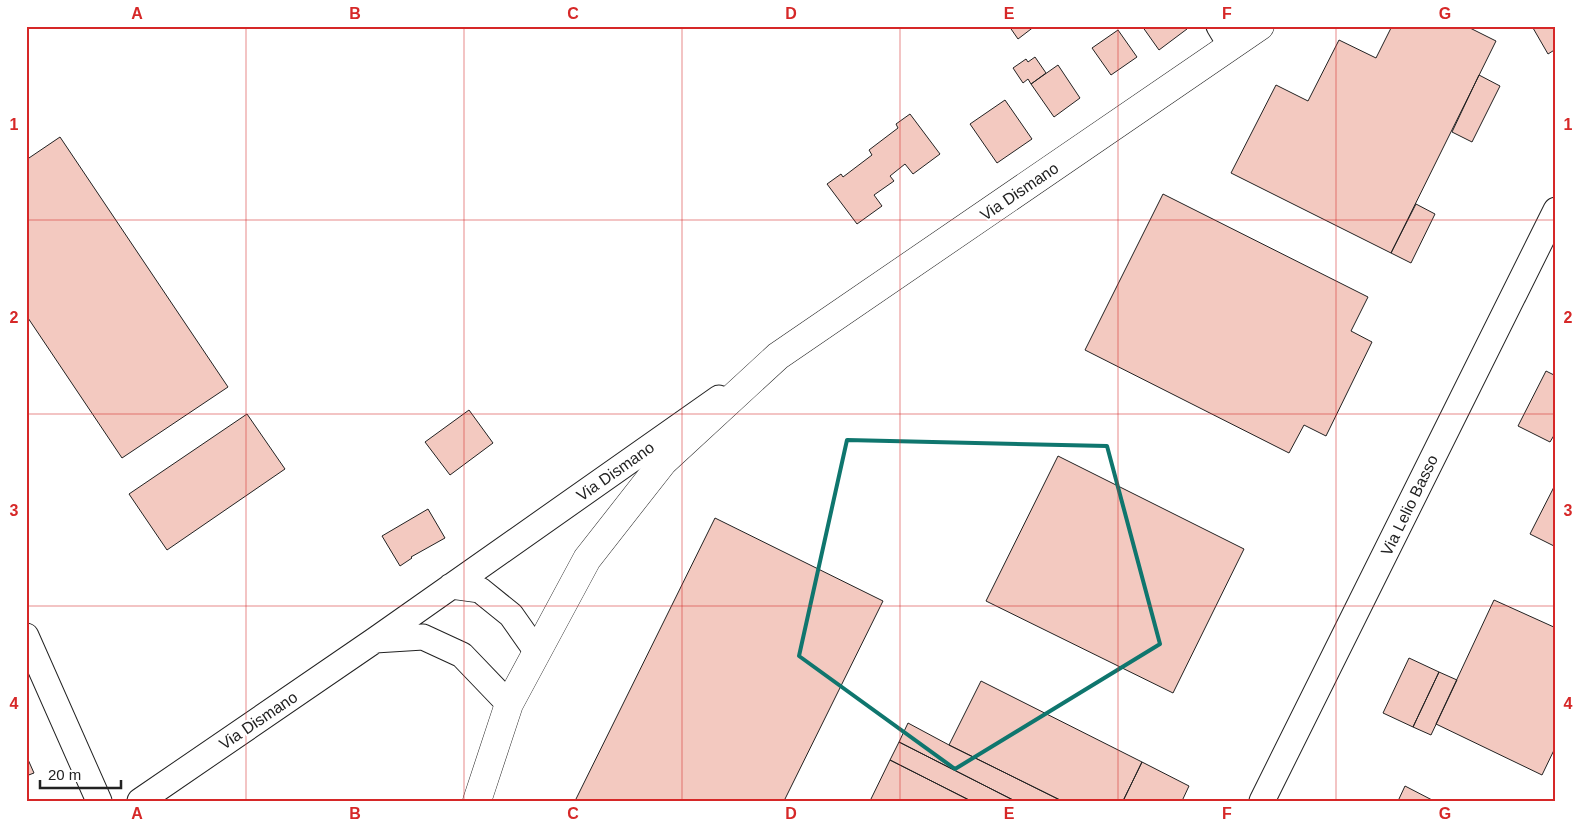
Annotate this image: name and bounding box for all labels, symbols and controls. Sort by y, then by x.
text: A [131,5,143,22]
text: B [349,5,361,22]
text: C [567,5,579,22]
text: D [785,5,797,22]
text: E [1004,5,1015,22]
text: F [1222,5,1232,22]
text: G [1439,5,1451,22]
text: 1 [10,116,19,133]
text: 1 [1564,116,1573,133]
street label: Via Dismano [977,159,1062,224]
text: 2 [10,309,19,326]
text: 2 [1564,309,1573,326]
street label: Via Dismano [573,438,657,504]
street label: Via Lelio Basso [1378,452,1441,558]
text: 3 [10,502,19,519]
text: 3 [1564,502,1573,519]
street label: Via Dismano [216,688,301,753]
text: 4 [10,695,19,712]
text: 4 [1564,695,1573,712]
scale bar [40,757,121,789]
text: 20 m [48,766,81,783]
text: A [131,805,143,822]
text: B [349,805,361,822]
text: C [567,805,579,822]
text: D [785,805,797,822]
text: E [1004,805,1015,822]
text: F [1222,805,1232,822]
text: G [1439,805,1451,822]

